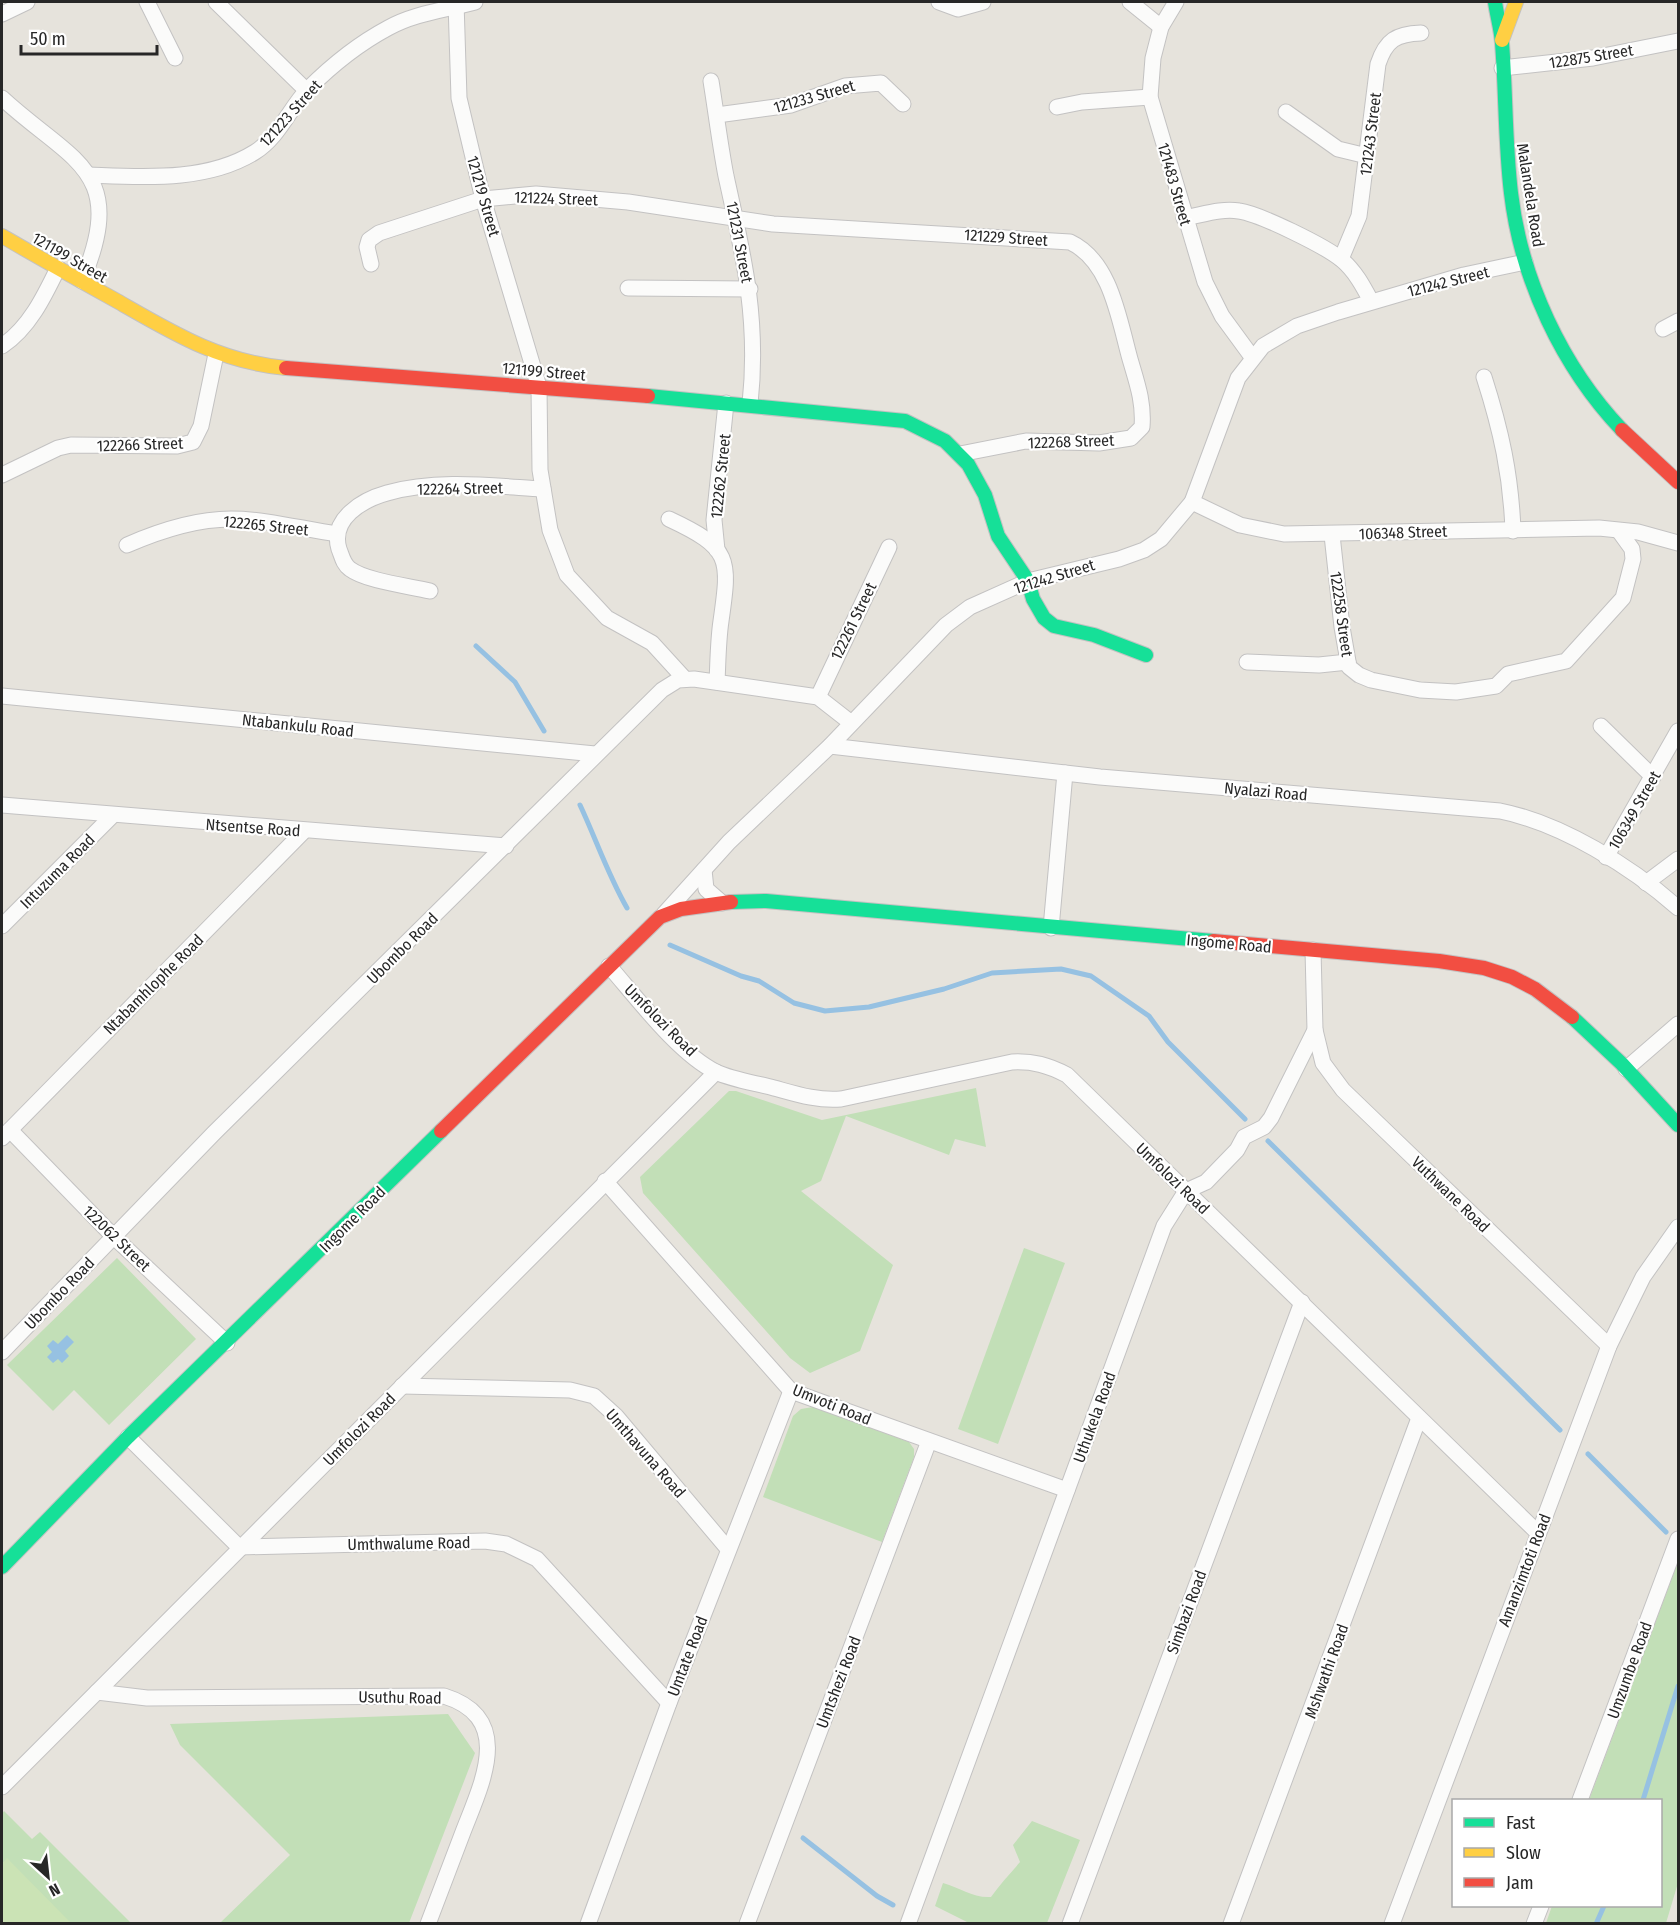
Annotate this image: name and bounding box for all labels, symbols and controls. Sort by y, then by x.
scale bar [21,18,158,56]
text: 50 m [30,28,66,50]
street label: 122875 Street [1548,40,1635,73]
street label: 121223 Street [255,75,326,151]
street label: 121233 Street [771,76,858,117]
street label: 121243 Street [1356,91,1385,177]
street label: 121483 Street [1154,141,1196,228]
street label: Malandela Road [1513,142,1548,248]
street label: 121219 Street [463,154,504,239]
street label: 121224 Street [514,188,599,209]
street label: 121231 Street [722,200,757,285]
street label: 121229 Street [963,225,1049,250]
street label: 121199 Street [29,228,111,287]
street label: 121242 Street [1405,262,1492,301]
street label: 121199 Street [501,358,587,385]
street label: 122268 Street [1027,430,1115,453]
street label: 122262 Street [707,432,734,519]
street label: 122266 Street [97,433,184,456]
street label: 122264 Street [417,478,504,499]
street label: 122265 Street [222,512,310,540]
street label: 106348 Street [1359,521,1448,544]
street label: 121242 Street [1011,555,1098,598]
street label: 122258 Street [1326,570,1357,659]
street label: 122261 Street [827,579,881,663]
street label: Ntabankulu Road [241,710,355,741]
street label: 106349 Street [1604,767,1665,853]
street label: Nyalazi Road [1223,778,1308,805]
street label: Ntsentse Road [205,815,301,840]
street label: Intuzuma Road [16,830,99,913]
street label: Ubombo Road [363,909,442,988]
street label: Ntabamhlophe Road [99,930,207,1038]
street label: Ingome Road [1186,930,1272,957]
street label: Umfolozi Road [620,980,701,1061]
street label: Umfolozi Road [1132,1139,1213,1218]
street label: Vuthwane Road [1408,1152,1494,1236]
street label: Ingome Road [315,1182,389,1256]
street label: 122062 Street [79,1201,155,1276]
street label: Ubombo Road [20,1253,98,1333]
street label: Uthukela Road [1069,1369,1120,1465]
street label: Umvoti Road [790,1380,874,1429]
street label: Umfolozi Road [319,1389,400,1470]
street label: Umthavuna Road [602,1405,689,1502]
street label: Amanzimtoti Road [1494,1511,1555,1629]
street label: Umthwalume Road [347,1533,471,1554]
street label: Simbazi Road [1163,1568,1210,1657]
street label: Umtate Road [663,1613,711,1699]
street label: Umzumbe Road [1603,1619,1656,1721]
street label: Mshwathi Road [1301,1621,1352,1721]
street label: Umtshezi Road [812,1633,865,1731]
street label: Usuthu Road [358,1687,442,1708]
legend [1452,1799,1662,1907]
text: Fast [1506,1812,1535,1834]
text: Slow [1506,1842,1541,1864]
north arrow [18,1847,78,1907]
text: Jam [1506,1872,1534,1894]
text: N [46,1879,63,1901]

